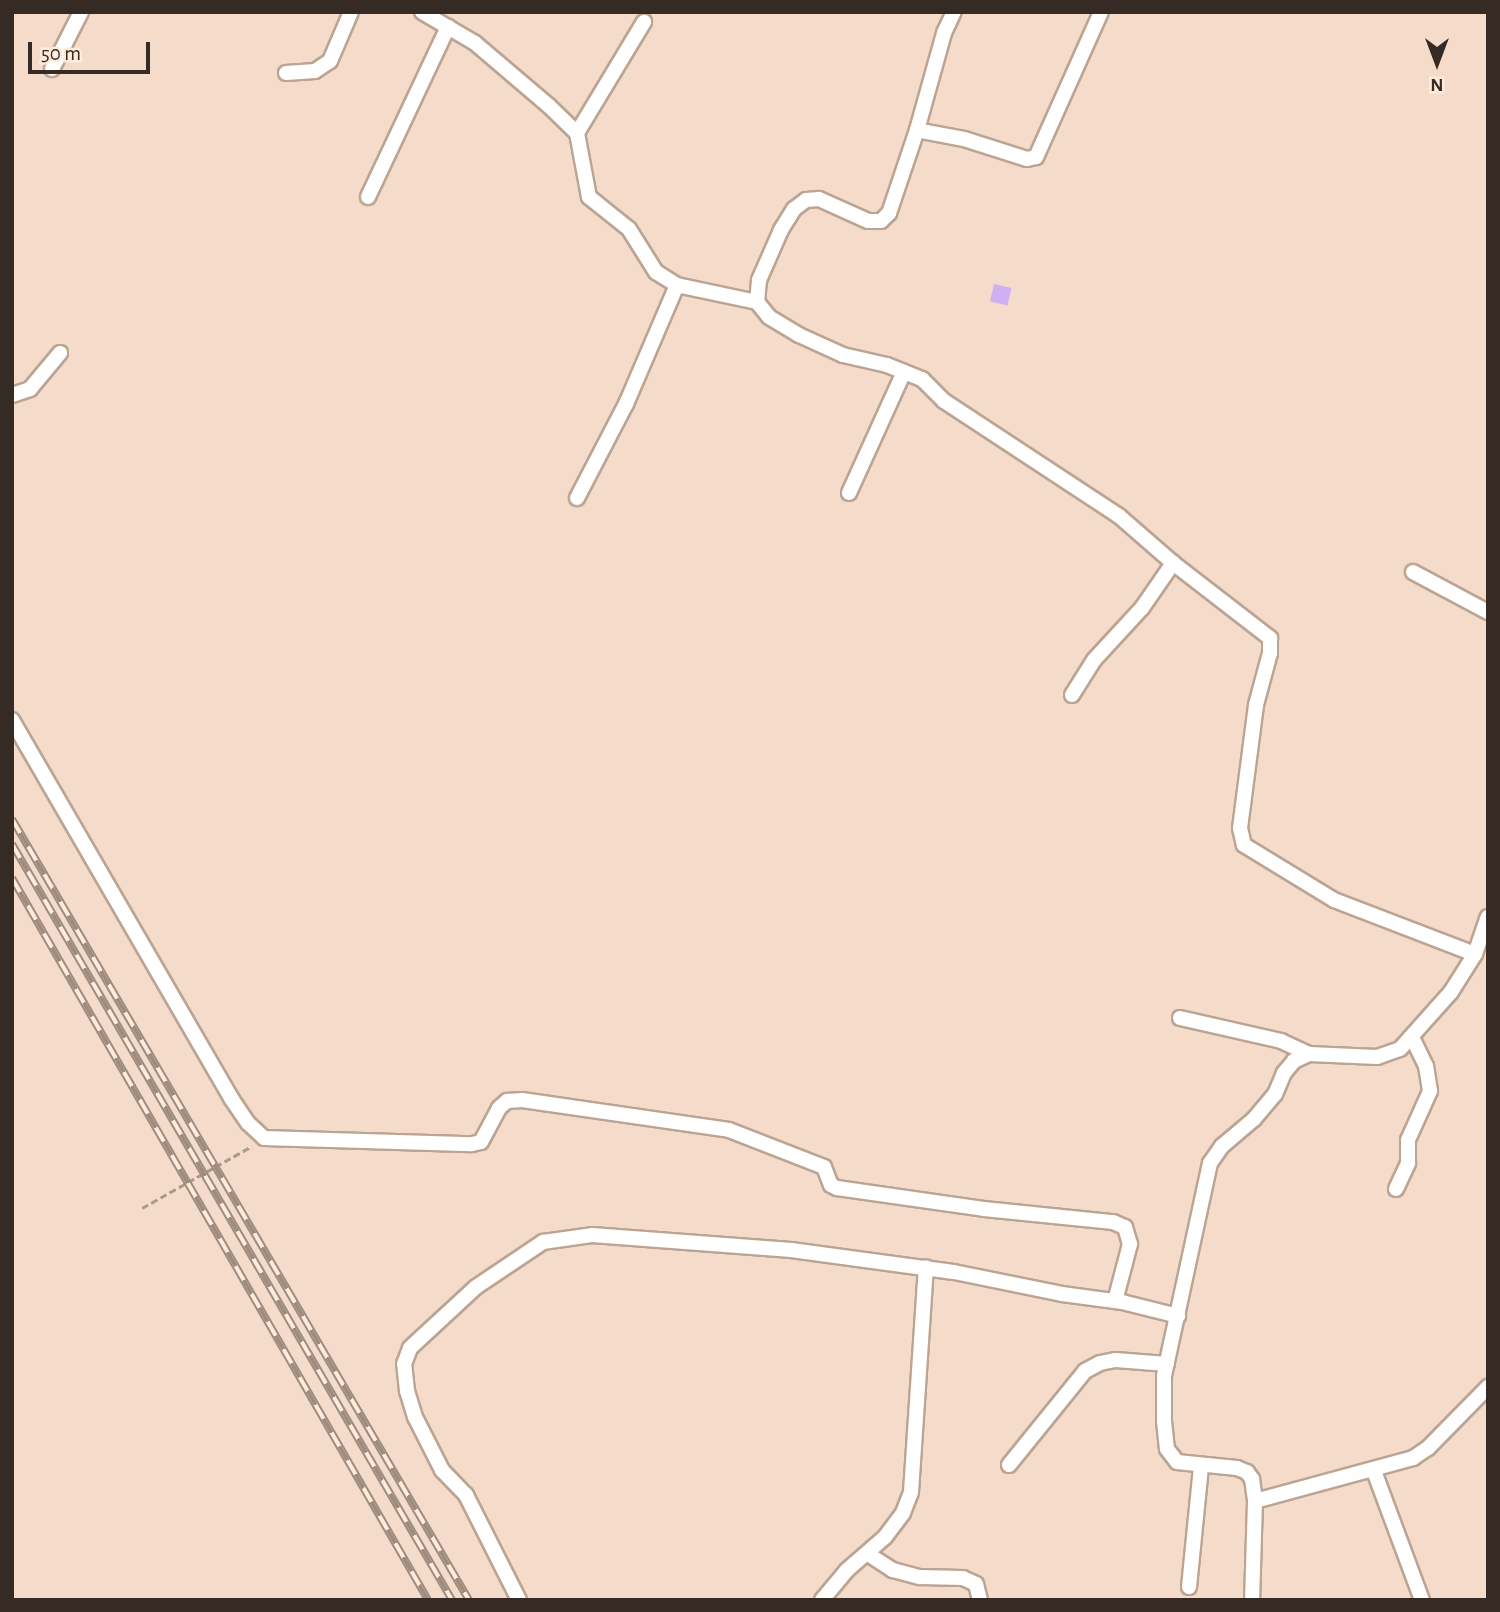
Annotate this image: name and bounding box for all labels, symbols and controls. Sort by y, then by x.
scale bar [32,28,154,72]
north arrow [1402,28,1472,98]
text: 50 m [41,43,81,64]
text: N [1430,75,1444,94]

